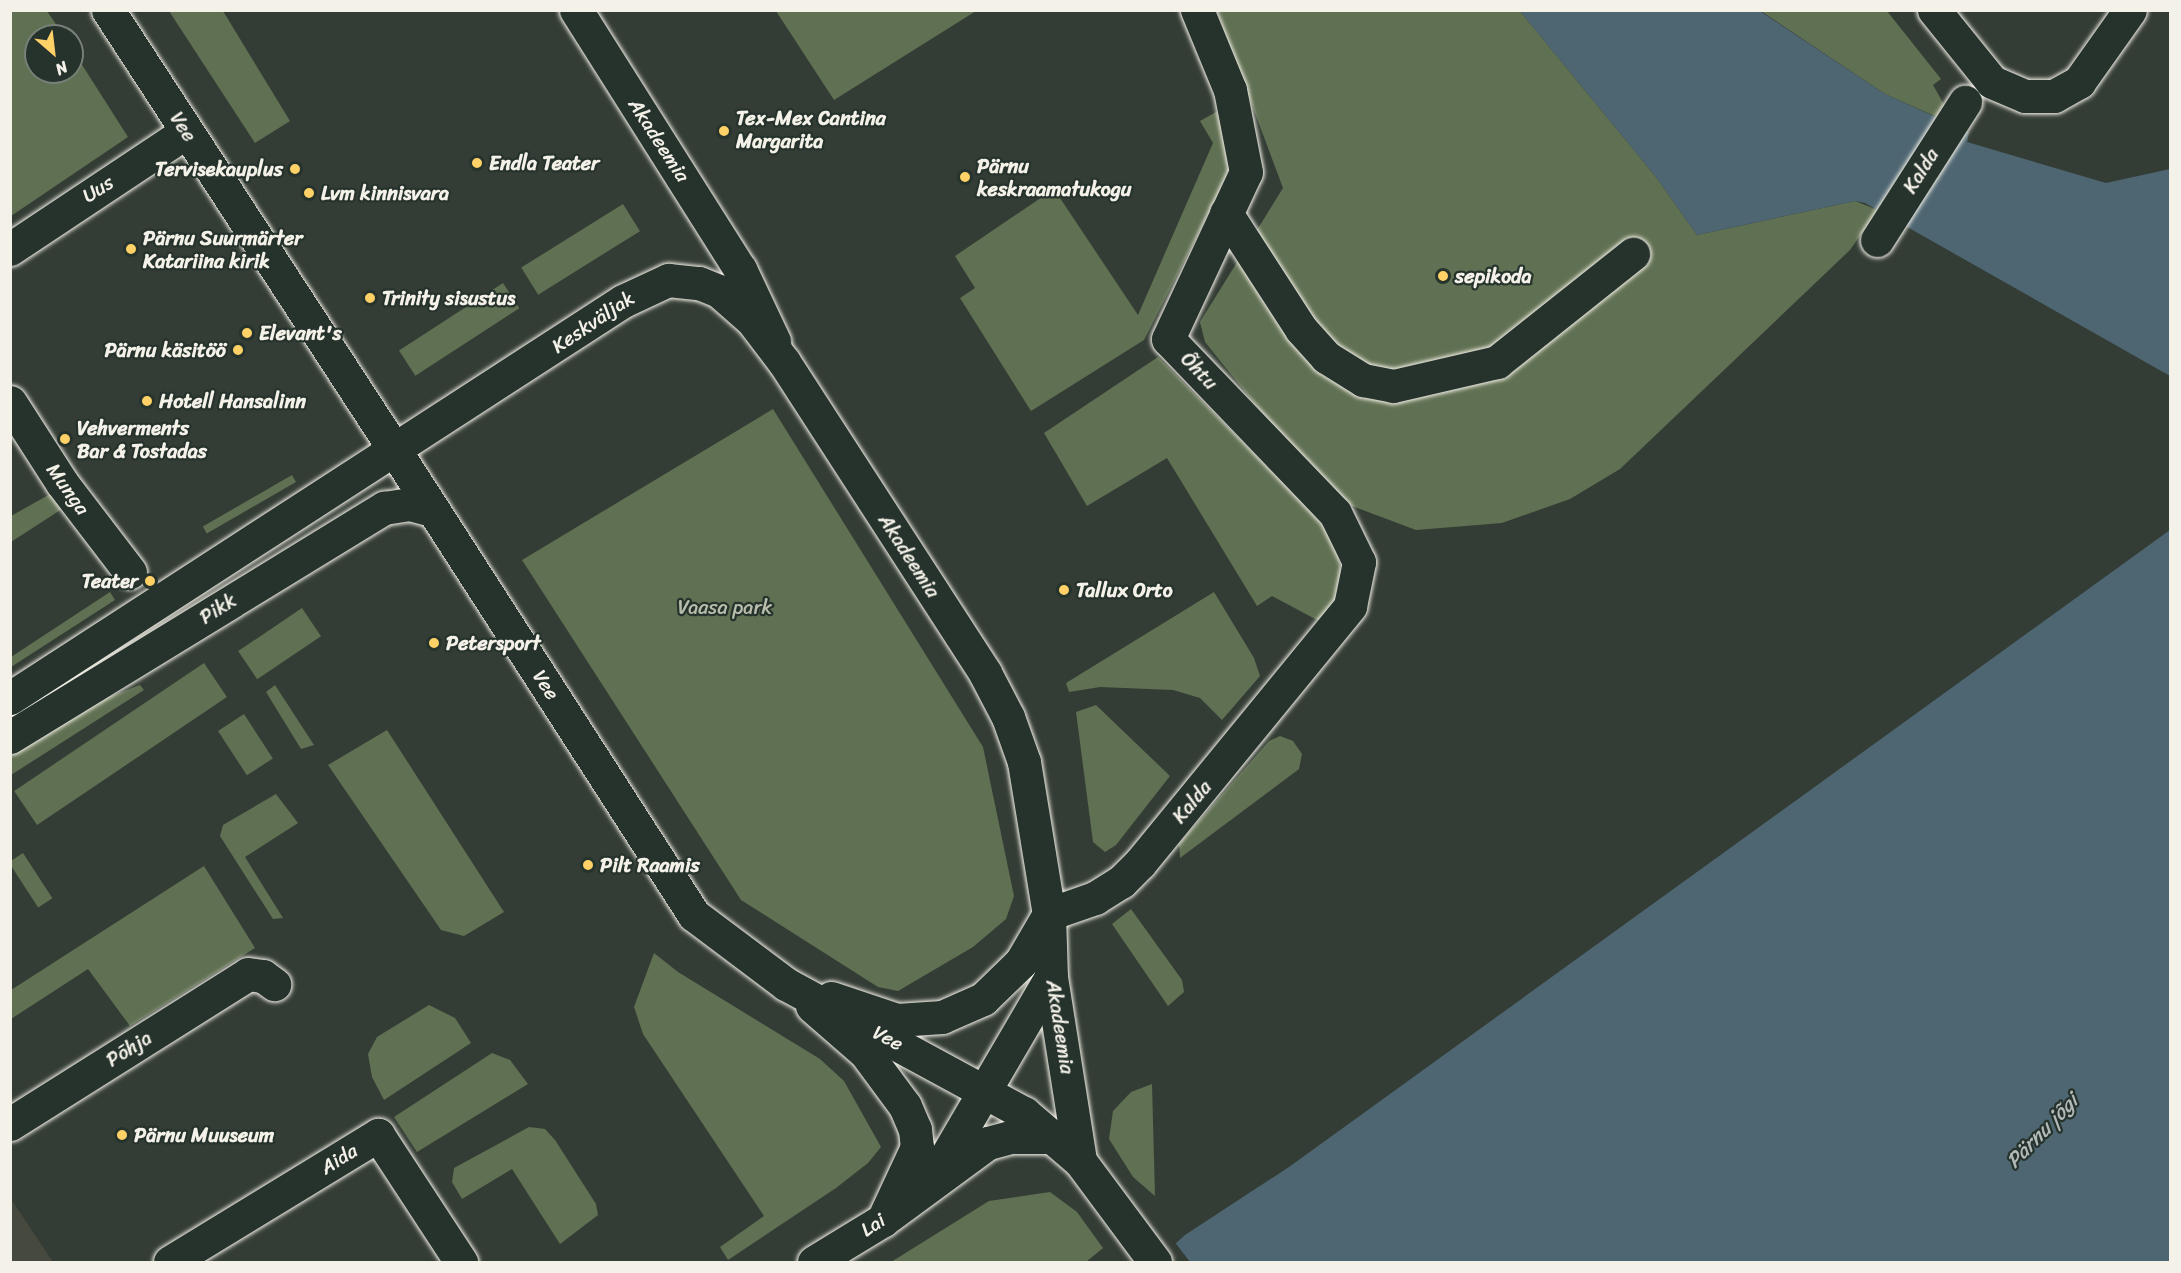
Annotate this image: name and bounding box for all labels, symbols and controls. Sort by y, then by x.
north arrow [24,24,84,84]
text: N [50,53,73,84]
street label: Akadeemia [623,94,695,186]
place label: Tex-Mex Cantina Margarita [736,107,886,154]
street label: Vee [165,108,201,146]
marker: Tex-Mex Cantina Margarita [717,124,731,138]
street label: Kalda [1898,144,1944,198]
place label: Endla Teater [489,151,599,175]
place label: Pärnu keskraamatukogu [977,154,1132,201]
marker: Endla Teater [470,156,484,170]
place label: Tervisekauplus [155,157,283,181]
marker: Tervisekauplus [288,162,302,176]
street label: Uus [78,170,118,208]
marker: Pärnu keskraamatukogu [958,170,972,184]
place label: Lvm kinnisvara [321,181,450,205]
marker: Lvm kinnisvara [302,186,316,200]
place label: Pärnu Suurmärter Katariina kirik [143,226,302,273]
marker: Pärnu Suurmärter Katariina kirik [124,242,138,256]
place label: sepikoda [1455,264,1532,288]
marker: sepikoda [1436,269,1450,283]
place label: Trinity sisustus [382,286,516,310]
street label: Keskväljak [547,286,639,358]
marker: Trinity sisustus [363,291,377,305]
place label: Elevant's [259,321,342,345]
marker: Elevant's [240,326,254,340]
place label: Pärnu käsitöö [105,338,226,362]
marker: Pärnu käsitöö [231,343,245,357]
street label: Õhtu [1175,347,1223,395]
place label: Hotell Hansalinn [159,389,306,413]
marker: Hotell Hansalinn [140,394,154,408]
place label: Vehverments Bar & Tostadas [77,416,208,463]
marker: Vehverments Bar & Tostadas [58,432,72,446]
street label: Munga [41,459,95,519]
street label: Akadeemia [873,510,945,602]
place label: Teater [82,569,138,593]
marker: Teater [143,574,157,588]
place label: Tallux Orto [1076,578,1173,602]
marker: Tallux Orto [1057,583,1071,597]
street label: Pikk [195,589,241,629]
park label: Vaasa park [678,595,772,619]
place label: Petersport [446,631,541,655]
marker: Petersport [427,636,441,650]
street label: Vee [528,666,564,704]
street label: Kalda [1167,776,1217,828]
place label: Pilt Raamis [600,853,700,877]
marker: Pilt Raamis [581,858,595,872]
street label: Akadeemia [1041,978,1079,1076]
street label: Vee [869,1020,907,1056]
street label: Põhja [102,1026,156,1072]
water label: Pärnu jõgi [2000,1089,2084,1173]
place label: Pärnu Muuseum [134,1123,274,1147]
marker: Pärnu Muuseum [115,1128,129,1142]
street label: Aida [316,1138,362,1180]
street label: Lai [856,1208,890,1242]

